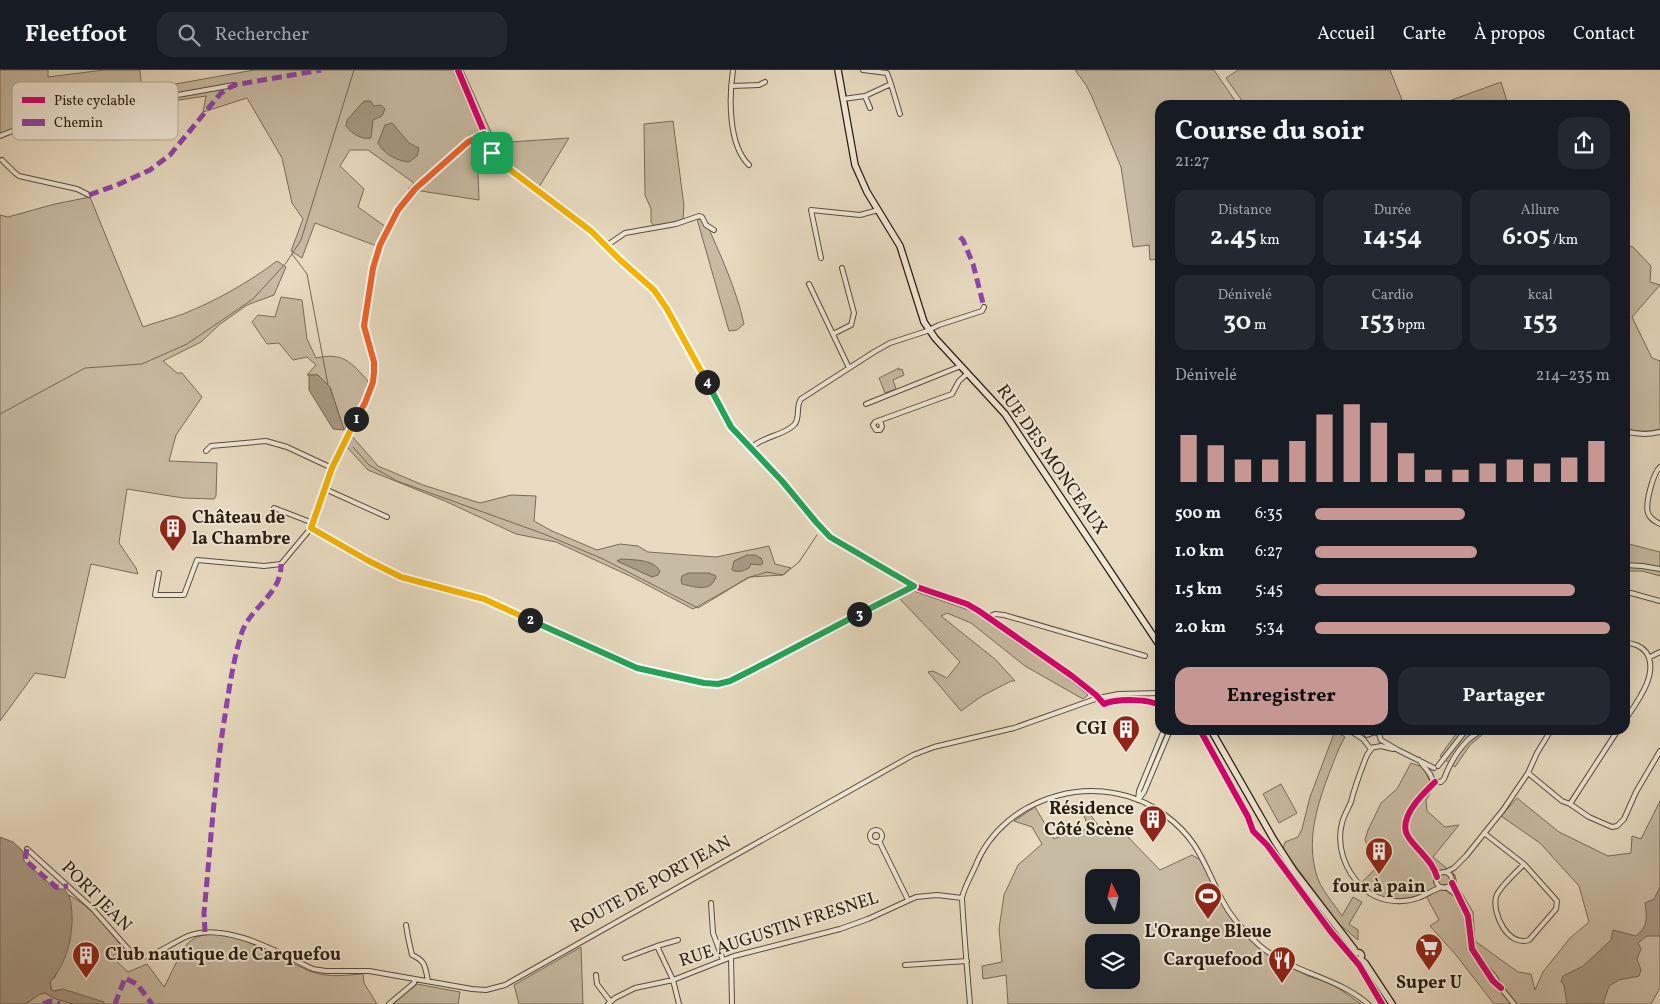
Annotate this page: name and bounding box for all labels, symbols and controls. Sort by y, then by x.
search box [157,12,507,57]
text: Fleetfoot [25,18,127,52]
icon: search [175,21,203,49]
text: Rechercher [215,22,309,48]
text: Accueil [1317,22,1375,47]
text: Carte [1403,22,1446,47]
text: À propos [1474,22,1545,47]
text: Contact [1573,22,1635,47]
legend [12,82,178,140]
text: Piste cyclable [54,92,136,111]
text: Course du soir [1175,112,1364,151]
text: Chemin [54,114,103,133]
button: share [1558,117,1610,169]
pin [471,132,513,174]
icon: arrive [478,139,506,167]
text: 21:27 [1175,151,1210,173]
text: Distance [1218,201,1272,220]
text: Durée [1374,201,1411,220]
text: Allure [1521,201,1559,220]
text: 2.45 [1210,220,1257,255]
text: 14:54 [1363,220,1422,255]
text: 6:05 [1502,220,1550,255]
text: km [1257,231,1280,250]
text: /km [1550,231,1578,250]
text: Dénivelé [1218,286,1272,305]
text: Cardio [1372,286,1413,305]
text: kcal [1528,286,1553,305]
text: 30 [1223,305,1251,340]
text: 153 [1360,305,1394,340]
text: 153 [1523,305,1558,340]
text: m [1251,316,1266,335]
text: bpm [1394,316,1425,335]
text: Dénivelé [1175,365,1237,387]
text: 214–235 m [1536,365,1610,387]
pin: 4 [694,370,720,394]
text: 4 [703,373,712,392]
street label: RUE DES MONCEAUX [990,380,1112,540]
pin: 1 [344,406,368,432]
text: 1 [354,410,359,429]
text: 500 m [1175,503,1221,525]
text: 6:35 [1255,503,1283,525]
place label: Château de la Chambre [192,506,291,552]
building icon: Château de la Chambre [158,513,188,552]
text: 1.0 km [1175,541,1224,563]
text: 6:27 [1255,541,1283,563]
text: 1.5 km [1175,579,1222,601]
text: 5:45 [1255,579,1283,601]
pin: 3 [846,602,872,626]
text: 3 [856,605,863,624]
pin: 2 [518,608,542,632]
text: 2 [527,611,534,630]
text: 2.0 km [1175,617,1226,639]
text: 5:34 [1255,617,1284,639]
button: Enregistrer [1175,667,1388,725]
button: Partager [1398,667,1610,725]
building icon: CGI [1111,714,1141,753]
place label: CGI [1076,717,1107,742]
place label: Résidence Côté Scène [1044,797,1134,843]
building icon: Résidence Côté Scène [1138,804,1168,843]
street label: ROUTE DE PORT JEAN [566,830,736,940]
building icon: four à pain [1364,836,1394,875]
street label: PORT JEAN [55,856,137,938]
north arrow [1085,869,1140,924]
map controls [1085,869,1140,989]
place label: four à pain [1332,875,1426,900]
sports icon: L'Orange Bleue [1193,881,1223,920]
street label: RUE AUGUSTIN FRESNEL [676,886,882,974]
place label: L'Orange Bleue [1144,920,1272,945]
supermarket icon: Super U [1414,932,1444,971]
button: layers [1085,934,1140,989]
building icon: Club nautique de Carquefou [71,940,101,979]
place label: Club nautique de Carquefou [105,943,341,968]
restaurant icon: Carquefood [1267,945,1297,984]
place label: Carquefood [1163,948,1263,973]
place label: Super U [1396,971,1462,996]

